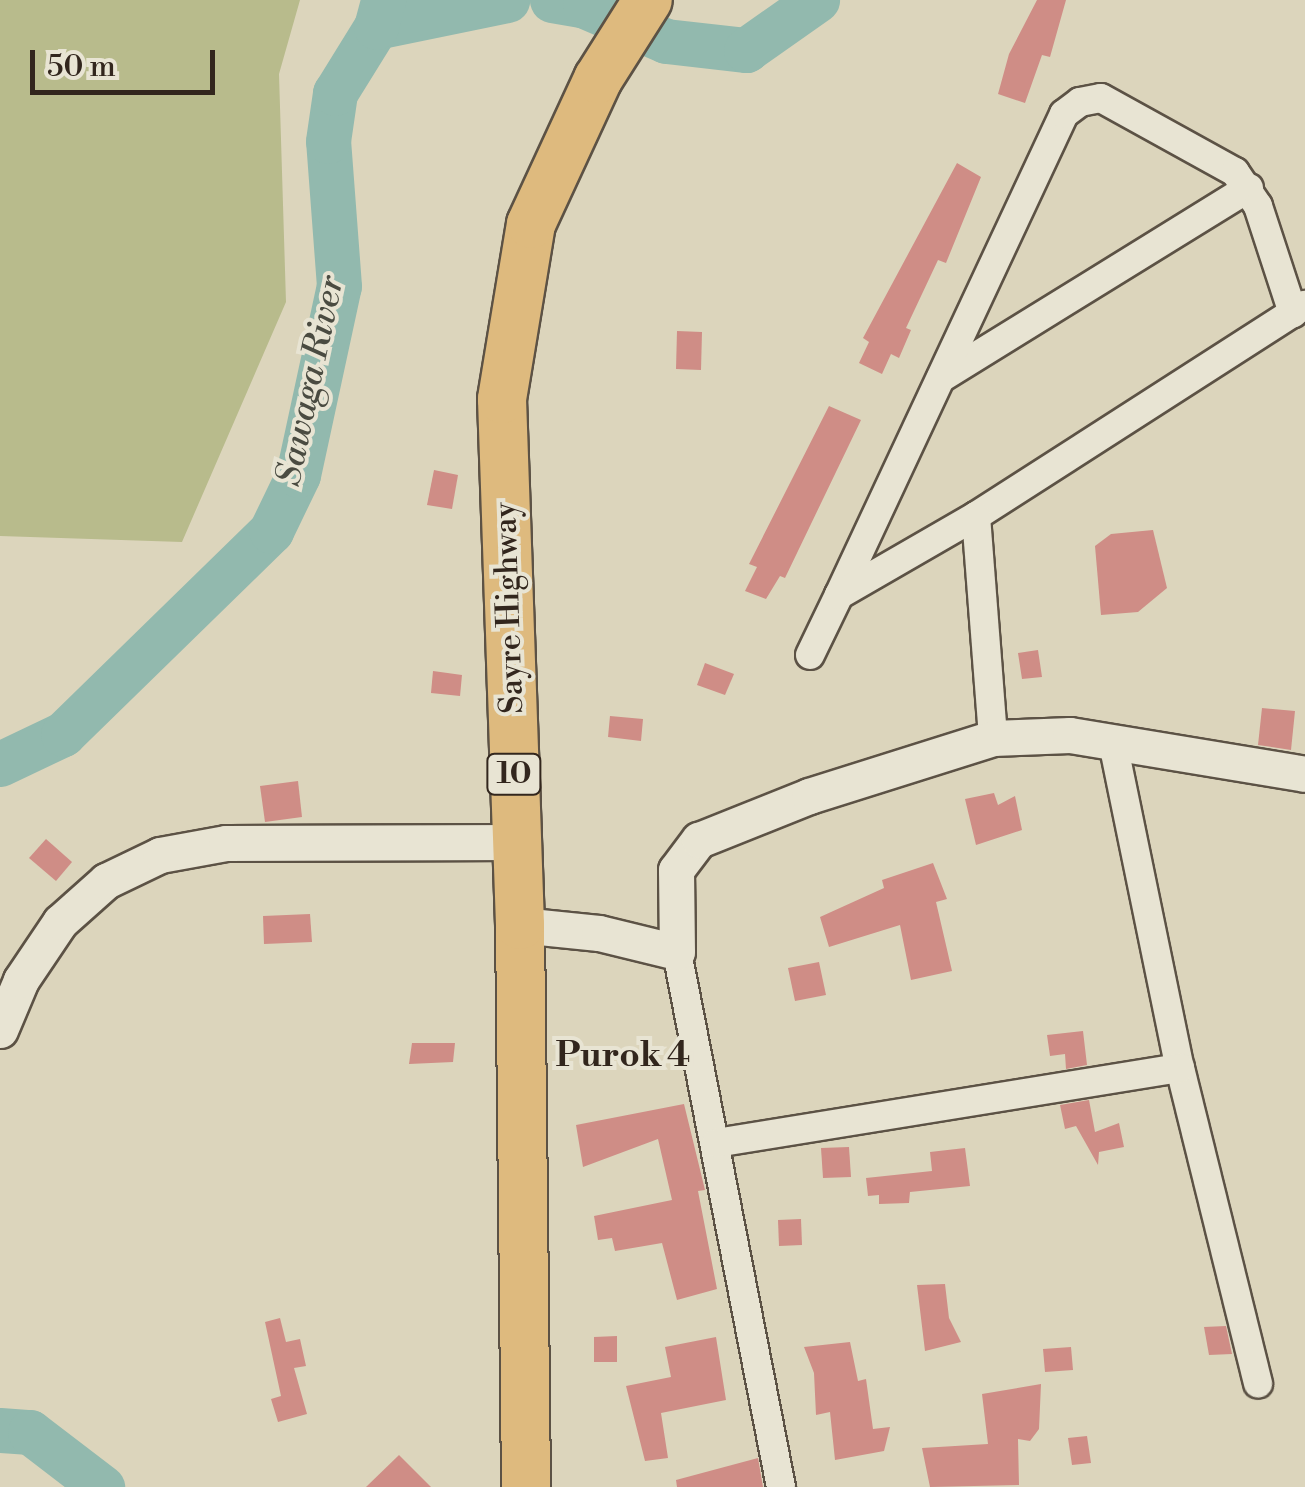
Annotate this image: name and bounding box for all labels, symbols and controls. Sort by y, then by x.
scale bar [35,30,220,92]
text: 50 m [47,48,116,86]
water label: Sawaga River [268,272,354,490]
street label: Sayre Highway [486,502,532,714]
road number: 10 [484,749,544,799]
district label: Purok 4 [555,1035,691,1077]

